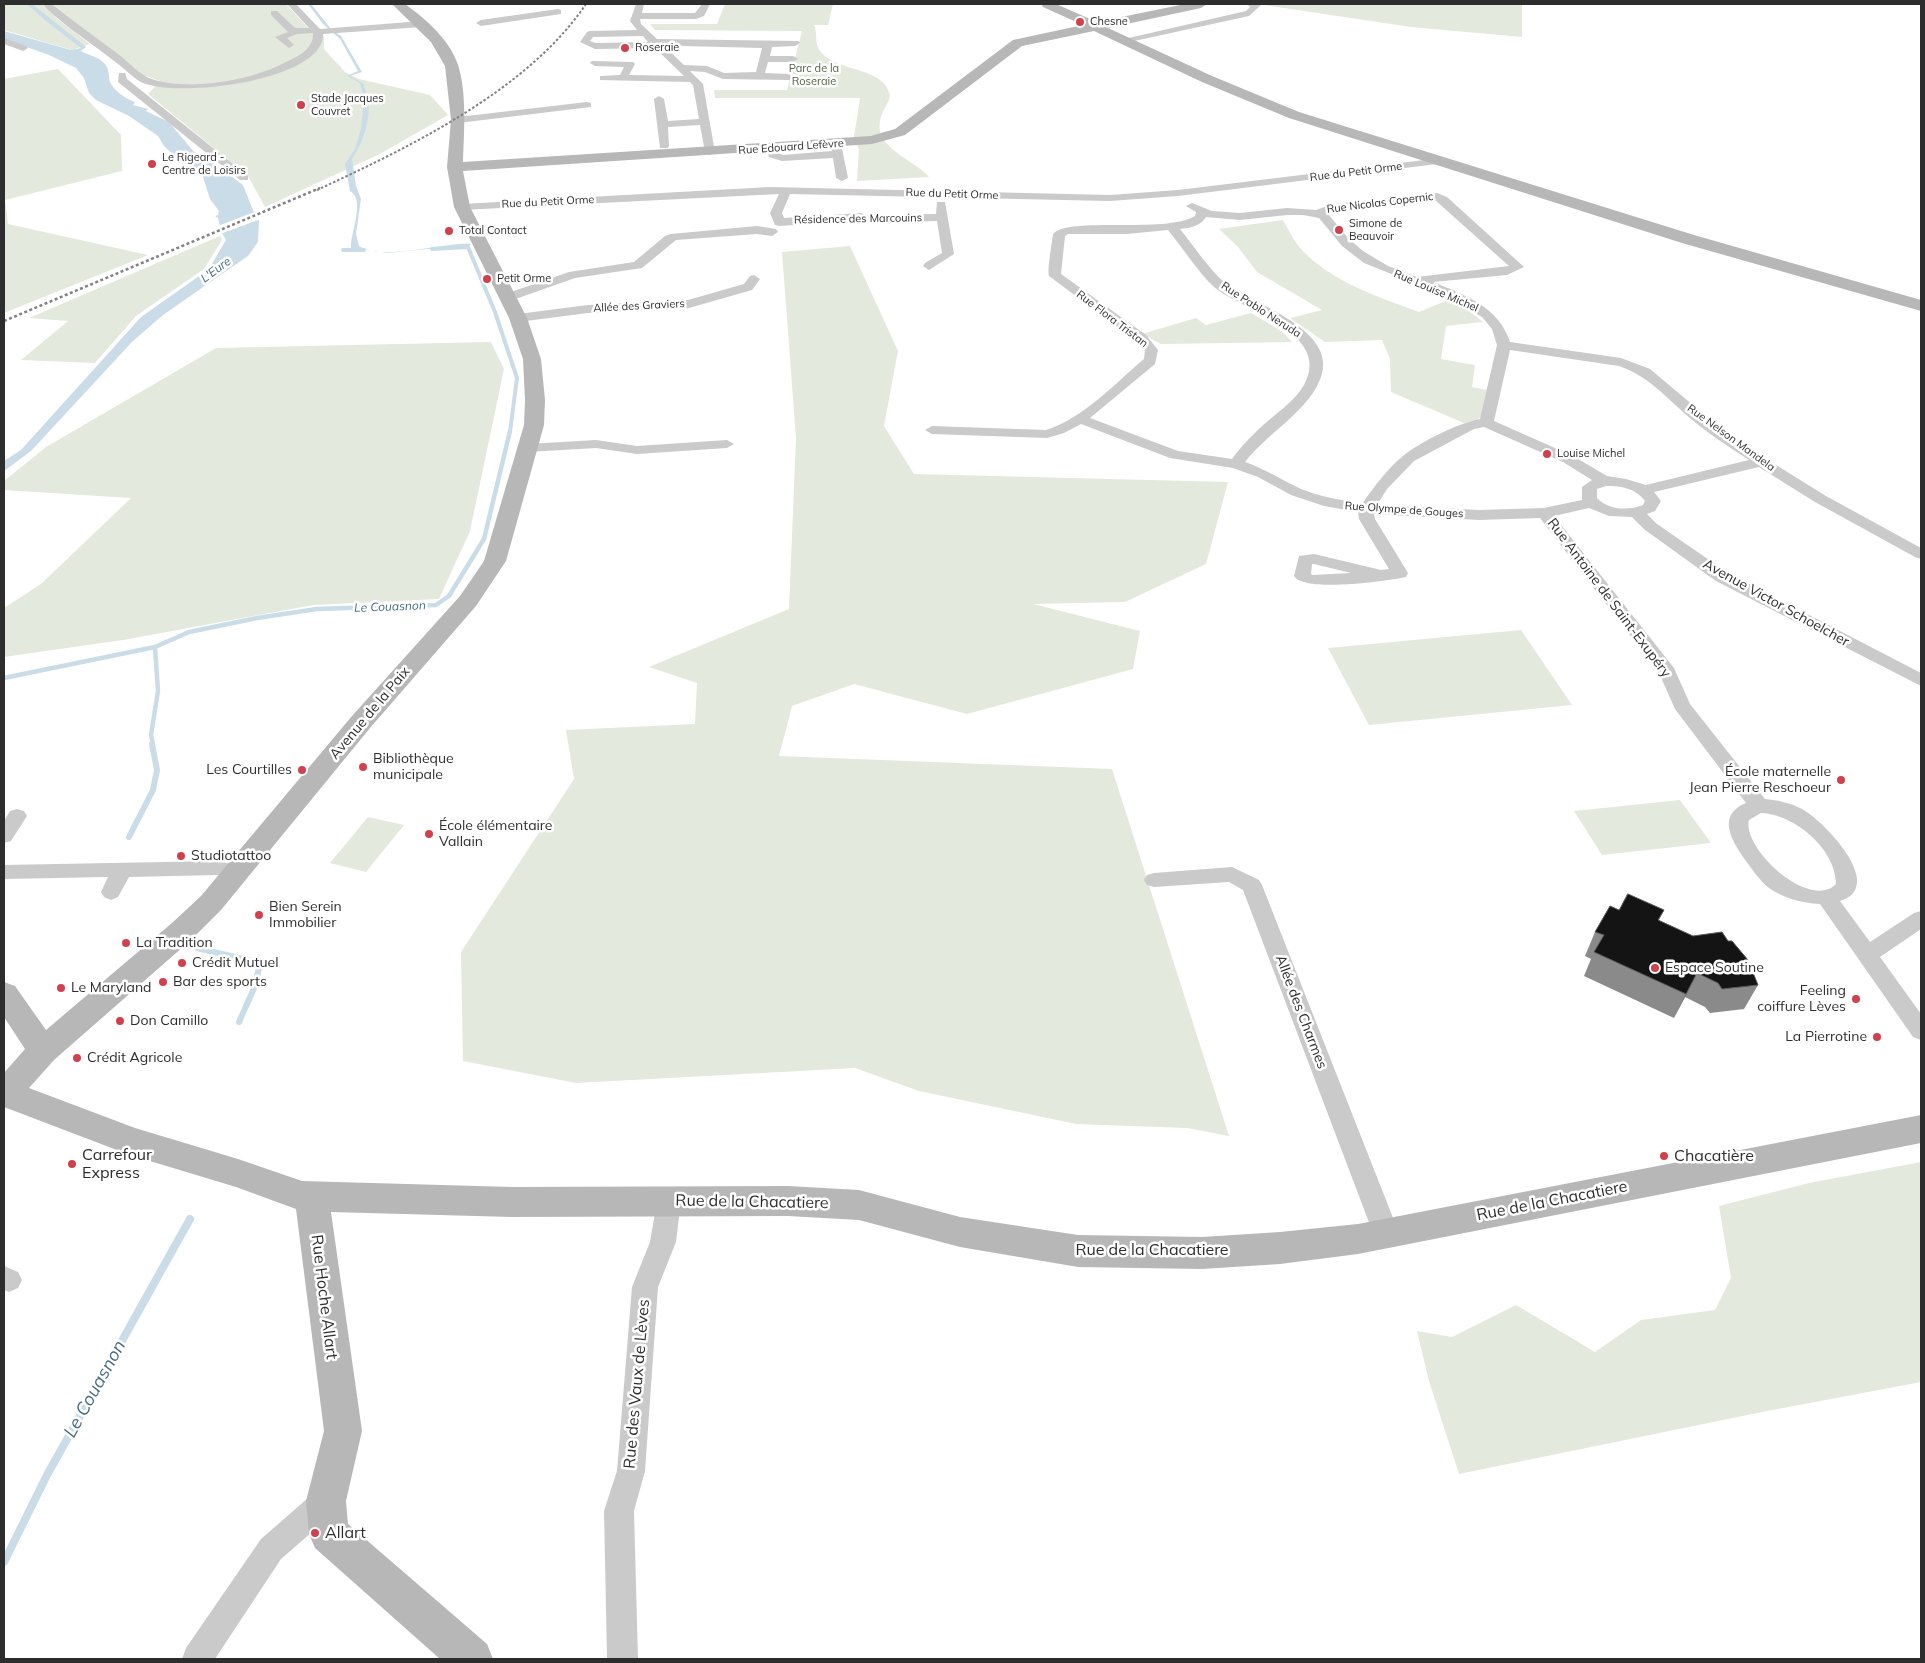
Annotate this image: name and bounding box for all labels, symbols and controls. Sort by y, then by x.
place label: Chesne [1090,15,1128,29]
marker: Chesne [1074,16,1086,28]
place label: Roseraie [635,41,679,55]
marker: Roseraie [619,42,631,54]
park label: Parc de la Roseraie [789,62,839,88]
place label: Stade Jacques Couvret [311,92,384,118]
marker: Stade Jacques Couvret [295,99,307,111]
street label: Rue Edouard Lefèvre [738,137,844,157]
place label: Le Rigeard - Centre de Loisirs [162,151,246,177]
marker: Le Rigeard - Centre de Loisirs [146,158,158,170]
street label: Rue du Petit Orme [1309,160,1403,184]
street label: Rue du Petit Orme [905,186,999,202]
street label: Rue Nicolas Copernic [1326,190,1434,216]
street label: Rue du Petit Orme [501,193,595,211]
street label: Résidence des Marcouins [794,211,922,227]
place label: Simone de Beauvoir [1349,217,1402,243]
place label: Total Contact [459,224,527,238]
marker: Simone de Beauvoir [1333,224,1345,236]
marker: Total Contact [443,225,455,237]
water label: L'Eure [198,254,234,286]
street label: Rue Louise Michel [1392,267,1480,315]
place label: Petit Orme [497,272,551,286]
marker: Petit Orme [481,273,493,285]
street label: Rue Pablo Neruda [1219,279,1303,341]
street label: Rue Flora Tristan [1074,288,1150,350]
street label: Allée des Graviers [593,297,685,315]
street label: Rue Nelson Mandela [1685,402,1777,474]
place label: Louise Michel [1557,447,1625,461]
marker: Louise Michel [1541,448,1553,460]
street label: Rue Olympe de Gouges [1344,499,1464,521]
street label: Rue Antoine de Saint-Exupéry [1544,515,1674,681]
street label: Avenue Victor Schoelcher [1700,556,1852,650]
water label: Le Couasnon [354,599,426,615]
street label: Avenue de la Paix [326,663,414,763]
place label: Bibliothèque municipale [373,751,454,784]
marker: Bibliothèque municipale [357,761,369,773]
place label: Les Courtilles [206,762,292,778]
marker: Les Courtilles [296,764,308,776]
place label: École maternelle Jean Pierre Reschoeur [1689,764,1831,796]
marker: École maternelle Jean Pierre Reschoeur [1835,774,1847,786]
place label: École élémentaire Vallain [439,818,552,850]
marker: École élémentaire Vallain [423,828,435,840]
place label: Studiotattoo [191,848,271,864]
marker: Studiotattoo [175,850,187,862]
place label: Bien Serein Immobilier [269,899,342,932]
marker: Bien Serein Immobilier [253,909,265,921]
place label: La Tradition [136,935,213,951]
marker: La Tradition [120,937,132,949]
street label: Allée des Charmes [1272,953,1330,1071]
place label: Crédit Mutuel [192,955,278,971]
marker: Crédit Mutuel [176,957,188,969]
place label: Espace Soutine [1665,960,1764,976]
marker: Espace Soutine [1649,962,1661,974]
place label: Bar des sports [173,974,267,990]
marker: Bar des sports [157,976,169,988]
place label: Le Maryland [71,980,152,996]
marker: Le Maryland [55,982,67,994]
place label: Feeling coiffure Lèves [1757,983,1846,1016]
marker: Feeling coiffure Lèves [1850,993,1862,1005]
place label: Don Camillo [130,1013,208,1029]
marker: Don Camillo [114,1015,126,1027]
place label: La Pierrotine [1785,1029,1867,1045]
marker: La Pierrotine [1871,1031,1883,1043]
place label: Crédit Agricole [87,1050,182,1066]
marker: Crédit Agricole [71,1052,83,1064]
place label: Carrefour Express [82,1145,152,1183]
place label: Chacatière [1674,1146,1754,1166]
marker: Chacatière [1658,1150,1670,1162]
marker: Carrefour Express [66,1158,78,1170]
street label: Rue de la Chacatiere [1475,1177,1629,1225]
street label: Rue de la Chacatiere [675,1191,829,1213]
street label: Rue Hoche Allart [307,1234,341,1360]
street label: Rue de la Chacatiere [1075,1240,1229,1260]
street label: Rue des Vaux de Lèves [620,1298,654,1470]
water label: Le Couasnon [59,1337,131,1441]
place label: Allart [325,1523,366,1543]
marker: Allart [309,1527,321,1539]

